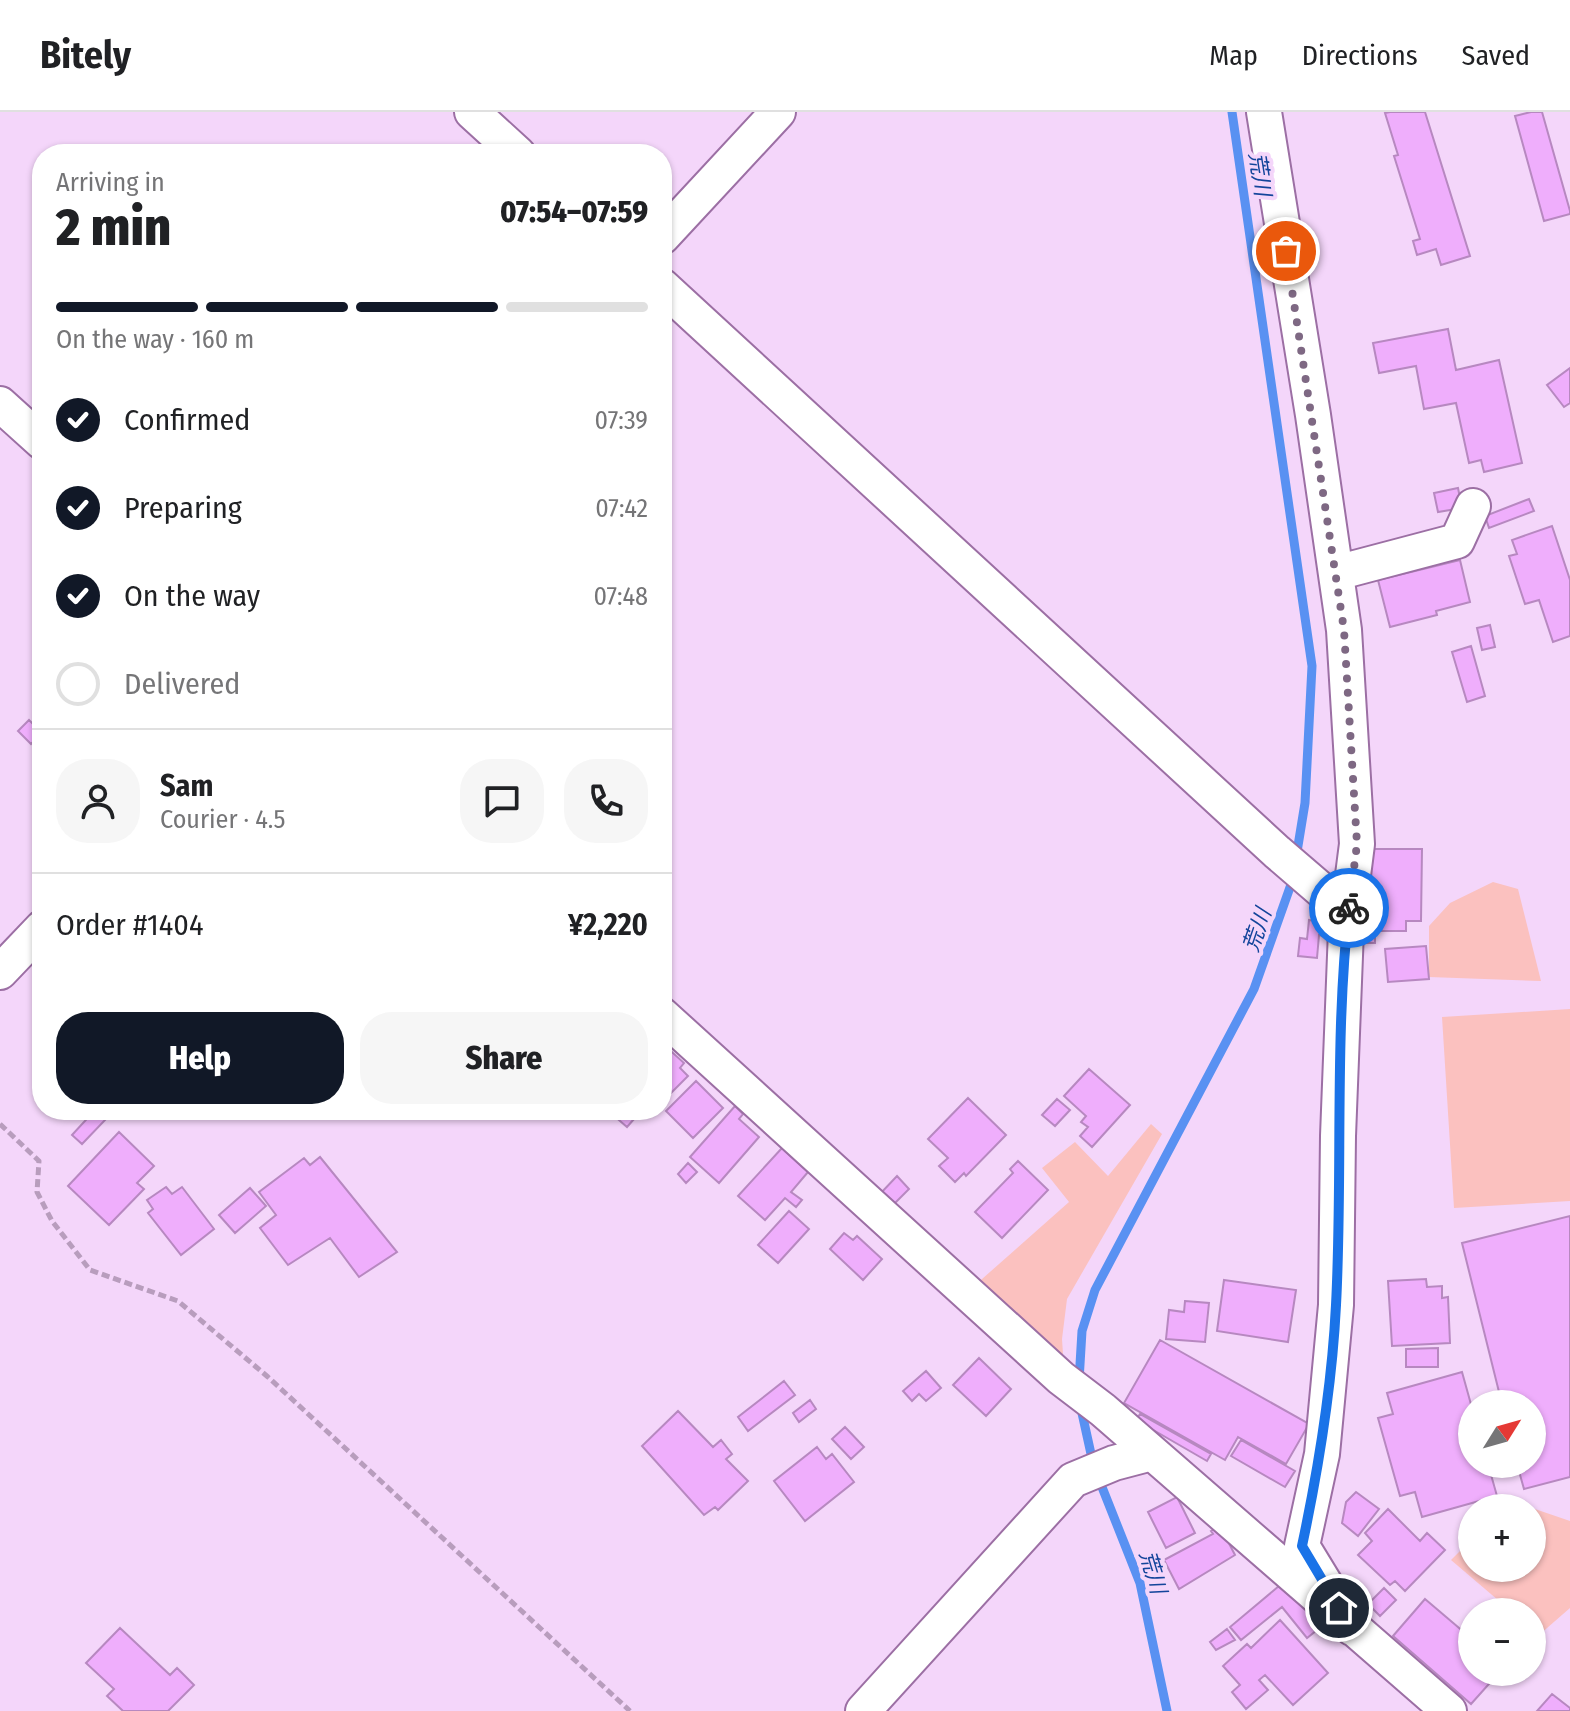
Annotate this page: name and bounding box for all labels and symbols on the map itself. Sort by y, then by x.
water label: 荒川 [1243,150,1277,200]
pin [1252,217,1320,285]
courier [1309,868,1389,948]
water label: 荒川 [1237,903,1278,955]
north arrow [1458,1390,1546,1478]
water label: 荒川 [1134,1547,1173,1599]
pin [1305,1574,1373,1642]

